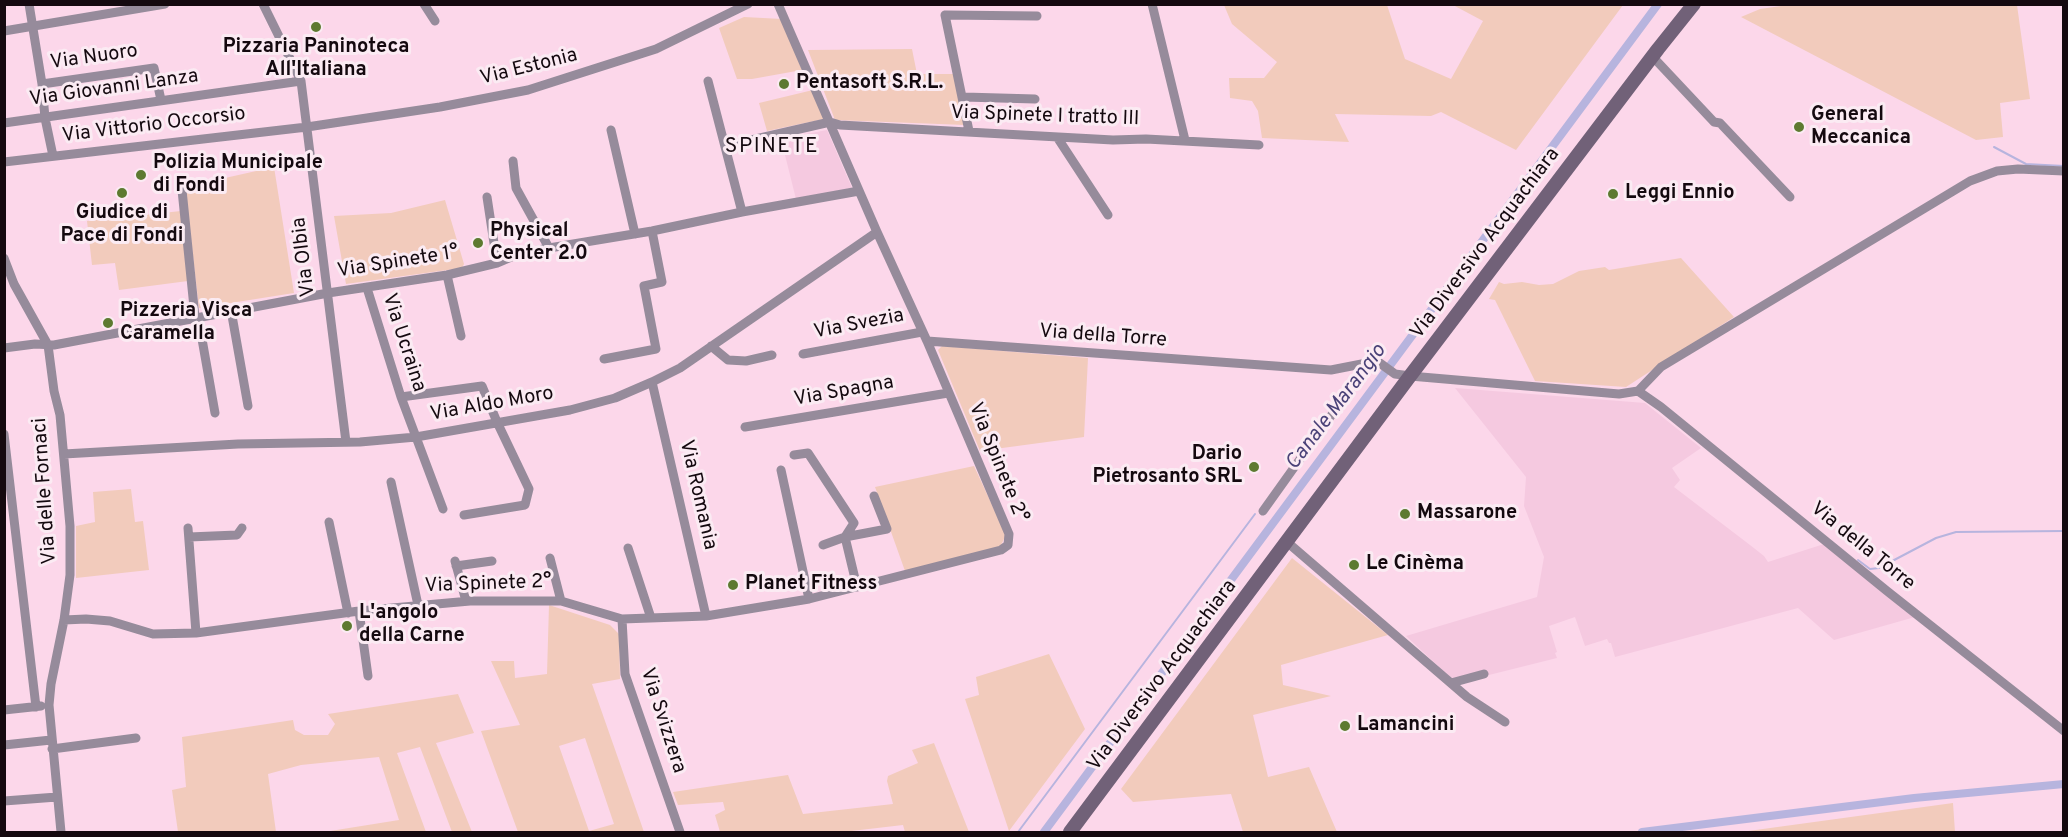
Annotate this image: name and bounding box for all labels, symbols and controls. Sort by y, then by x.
marker: Pizzaria Paninoteca All'Italiana [309,20,323,34]
place label: Pizzaria Paninoteca All'Italiana [223,36,409,83]
street label: Via Nuoro [49,40,139,76]
street label: Via Estonia [478,44,580,92]
street label: Via Giovanni Lanza [28,65,200,113]
place label: Pentasoft S.R.L. [796,72,943,96]
marker: Pentasoft S.R.L. [777,77,791,91]
street label: Via Spinete I tratto III [950,102,1140,132]
street label: Via Vittorio Occorsio [61,103,247,149]
place label: General Meccanica [1811,104,1911,151]
marker: General Meccanica [1792,120,1806,134]
district label: SPINETE [725,135,819,161]
street label: Via Diversivo Acquachiara [1406,144,1566,344]
place label: Polizia Municipale di Fondi [153,152,323,199]
marker: Polizia Municipale di Fondi [134,168,148,182]
place label: Leggi Ennio [1625,182,1735,206]
marker: Giudice di Pace di Fondi [115,186,129,200]
marker: Leggi Ennio [1606,187,1620,201]
place label: Giudice di Pace di Fondi [61,202,183,249]
street label: Via Olbia [288,216,322,298]
place label: Physical Center 2.0 [490,220,588,267]
marker: Physical Center 2.0 [471,236,485,250]
street label: Via Spinete 1° [336,242,460,284]
street label: Via Ucraina [376,291,430,395]
place label: Pizzeria Visca Caramella [120,300,252,347]
street label: Via Svezia [812,305,906,345]
marker: Pizzeria Visca Caramella [101,316,115,330]
street label: Via della Torre [1038,321,1168,353]
water label: Canale Marangio [1281,340,1393,476]
street label: Via Spagna [792,371,896,413]
street label: Via Aldo Moro [428,382,556,428]
street label: Via Spinete 2° [962,400,1032,526]
street label: Via delle Fornaci [29,417,63,565]
street label: Via Romania [673,438,721,552]
place label: Dario Pietrosanto SRL [1093,443,1242,490]
marker: Dario Pietrosanto SRL [1247,460,1261,474]
street label: Via della Torre [1805,497,1919,597]
place label: Massarone [1417,502,1517,526]
marker: Massarone [1398,507,1412,521]
place label: Le Cinèma [1366,553,1464,577]
marker: Le Cinèma [1347,558,1361,572]
street label: Via Spinete 2° [424,571,552,599]
place label: Planet Fitness [745,573,877,597]
street label: Via Diversivo Acquachiara [1083,576,1243,776]
marker: Planet Fitness [726,578,740,592]
place label: L'angolo della Carne [359,602,465,649]
marker: L'angolo della Carne [340,619,354,633]
street label: Via Svizzera [634,665,690,777]
place label: Lamancini [1357,714,1454,738]
marker: Lamancini [1338,719,1352,733]

